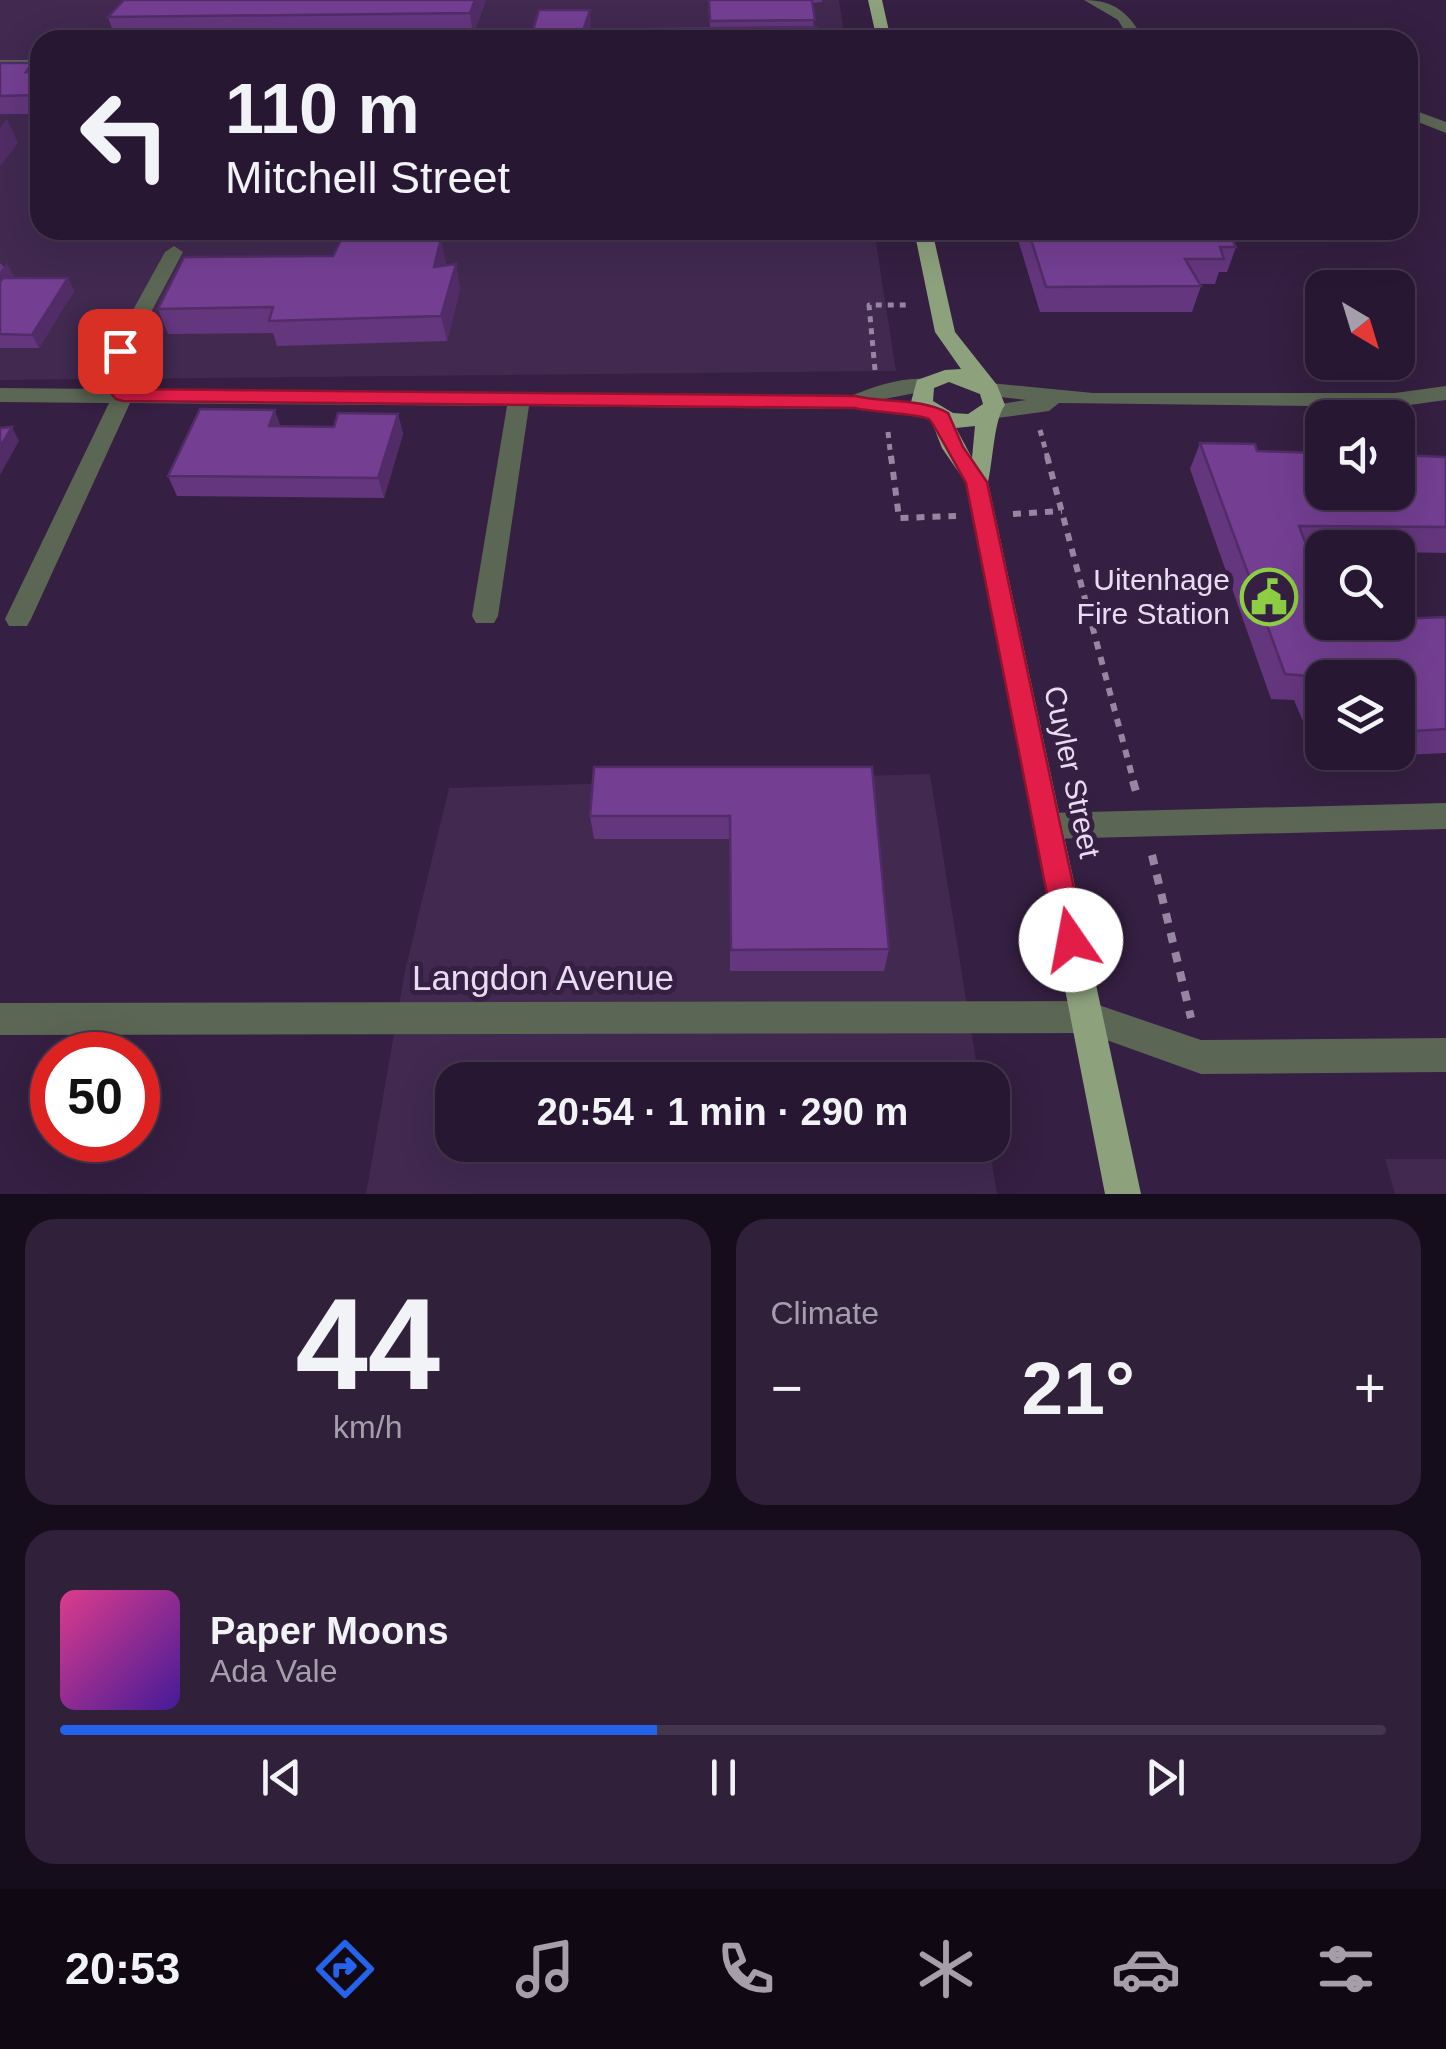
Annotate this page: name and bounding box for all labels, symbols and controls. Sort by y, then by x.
icon: left [60,70,190,200]
text: 110 m [225,70,420,148]
text: Mitchell Street [225,152,510,203]
north arrow [1305,270,1415,380]
map controls [1305,270,1415,770]
pin [78,309,163,394]
icon: arrive [93,324,148,379]
button: sound [1305,400,1415,510]
button: search [1305,530,1415,640]
place label: Uitenhage Fire Station [1077,563,1230,630]
public building icon: Uitenhage Fire Station [1239,567,1299,627]
button: layers [1305,660,1415,770]
street label: Cuyler Street [1038,683,1107,862]
position arrow [1019,888,1123,992]
street label: Langdon Avenue [412,958,674,997]
speed limit sign: 50 [30,1032,160,1162]
text: 20:54 · 1 min · 290 m [537,1091,908,1133]
text: 44 [295,1271,440,1417]
text: Climate [771,1295,879,1331]
text: 21° [1022,1346,1135,1430]
text: − [771,1357,803,1419]
text: + [1354,1357,1386,1419]
text: km/h [333,1409,402,1445]
text: Paper Moons [210,1610,449,1652]
text: Ada Vale [210,1653,338,1689]
icon: previous [254,1750,309,1805]
icon: pause [696,1750,751,1805]
icon: next [1138,1750,1193,1805]
icon: directions [310,1934,380,2004]
icon: music [510,1934,580,2004]
icon: phone [711,1934,781,2004]
icon: climate [911,1934,981,2004]
icon: car [1111,1934,1181,2004]
icon: filters [1311,1934,1381,2004]
text: 20:53 [65,1943,180,1994]

